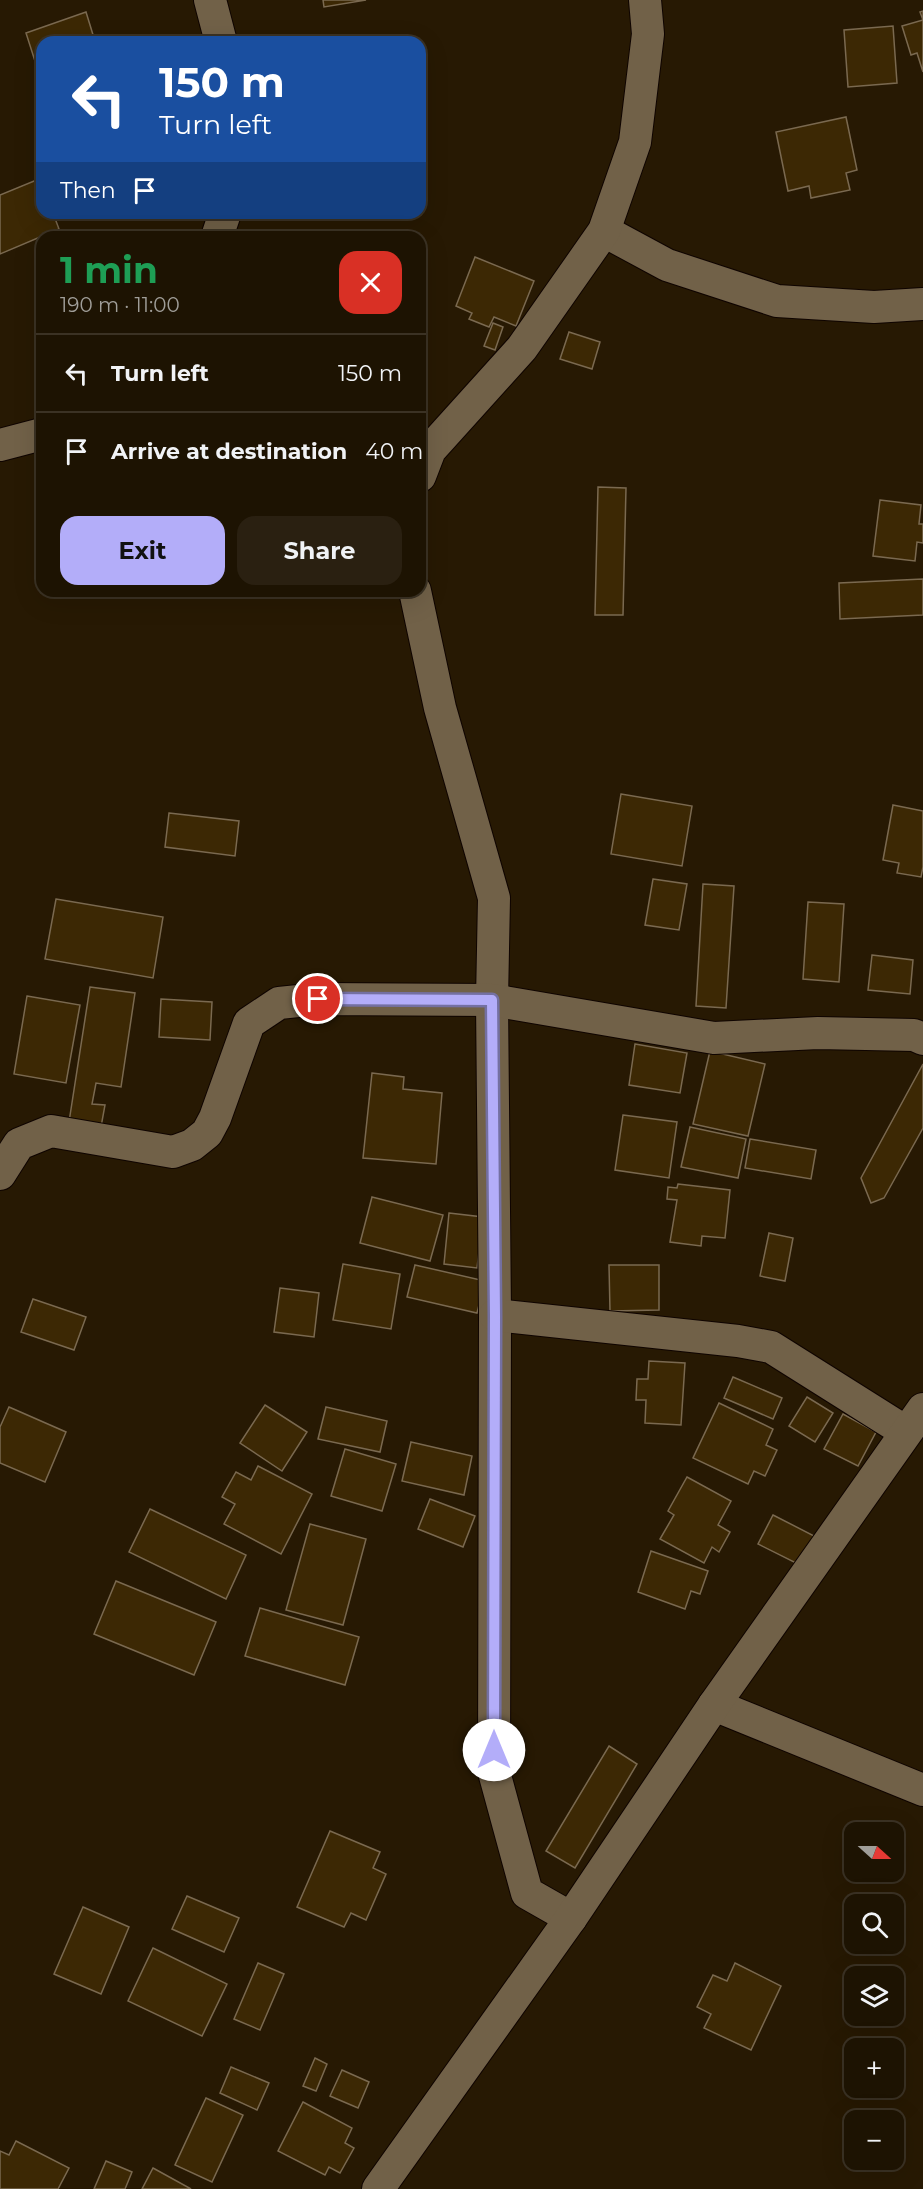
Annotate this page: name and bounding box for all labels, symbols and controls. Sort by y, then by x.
text: 150 m [159,56,285,108]
icon: left [60,60,138,138]
text: Turn left [159,108,272,141]
icon: arrive [128,174,161,207]
text: Then [60,177,116,204]
text: 1 min [60,248,158,292]
button: close [339,251,402,314]
text: 190 m · 11:00 [60,293,180,317]
icon: left [60,357,93,390]
text: Turn left [111,360,209,387]
text: 150 m [338,360,402,387]
icon: arrive [60,435,93,468]
text: Arrive at destination [111,438,347,465]
text: 40 m [365,438,423,465]
button: Exit [60,516,225,585]
button: Share [237,516,402,585]
pin [292,973,343,1024]
icon: arrive [301,982,334,1015]
position arrow [462,1718,526,1782]
north arrow [844,1822,904,1882]
map controls [844,1822,904,2170]
button: search [844,1894,904,1954]
button: layers [844,1966,904,2026]
button: + [844,2038,904,2098]
button: − [844,2110,904,2170]

